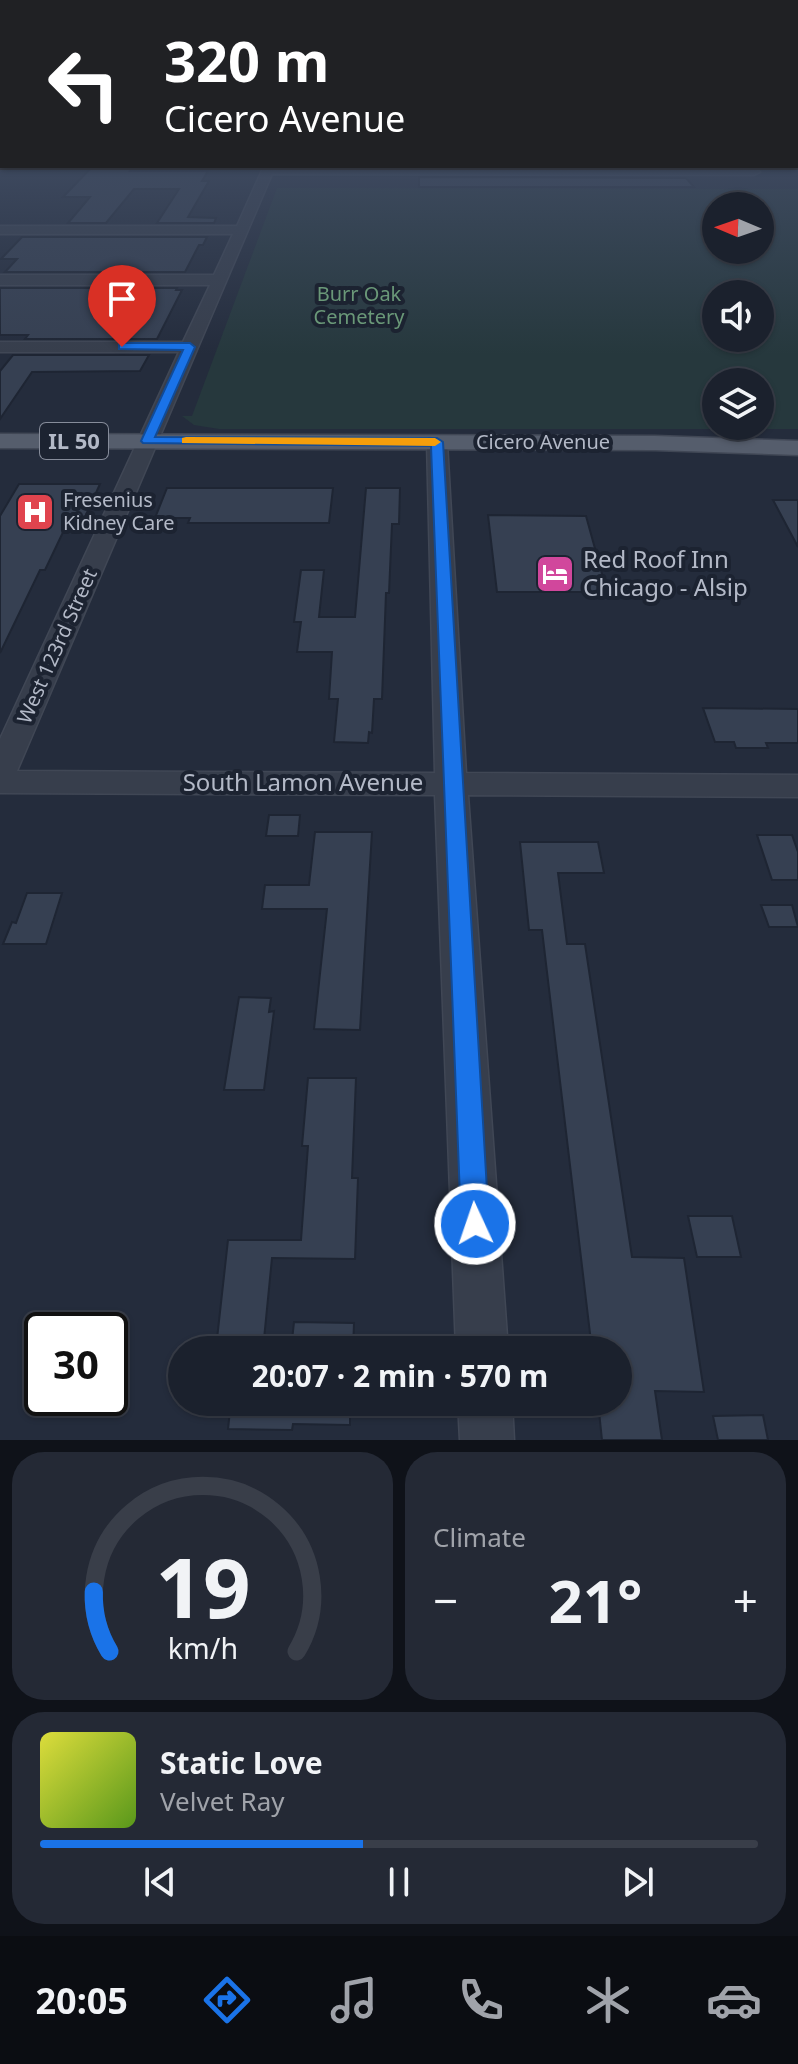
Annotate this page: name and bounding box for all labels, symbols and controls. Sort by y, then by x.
text: 320 m [164,22,329,98]
icon: left [32,32,136,136]
text: Cicero Avenue [164,94,405,143]
north arrow [702,192,774,264]
map controls [702,192,774,440]
pin [88,265,156,347]
icon: arrive [100,277,144,321]
park label: Burr Oak Cemetery [314,280,405,330]
button: sound [702,280,774,352]
button: layers [702,368,774,440]
road number: IL 50 [40,423,108,459]
street label: Cicero Avenue [476,428,610,455]
place label: Fresenius Kidney Care [63,486,174,536]
hospital icon: Fresenius Kidney Care [14,491,56,533]
place label: Red Roof Inn Chicago - Alsip [583,542,748,603]
hotel icon: Red Roof Inn Chicago - Alsip [534,553,576,595]
street label: West 123rd Street [10,564,103,728]
street label: South Lamon Avenue [183,765,423,798]
position arrow [433,1182,517,1266]
speed limit sign: 30 [24,1312,128,1416]
text: 20:07 · 2 min · 570 m [252,1355,548,1396]
text: Climate [433,1519,526,1555]
text: 19 [155,1529,250,1642]
text: 21° [548,1559,643,1641]
text: − [433,1570,458,1630]
text: + [733,1570,758,1630]
text: km/h [167,1628,238,1667]
text: Static Love [160,1742,323,1783]
text: Velvet Ray [160,1783,285,1819]
icon: previous [138,1860,182,1904]
icon: pause [377,1860,421,1904]
icon: next [616,1860,660,1904]
icon: directions [199,1972,255,2028]
icon: music [326,1972,382,2028]
icon: phone [453,1972,509,2028]
icon: climate [580,1972,636,2028]
icon: car [706,1972,762,2028]
text: 20:05 [35,1976,128,2025]

